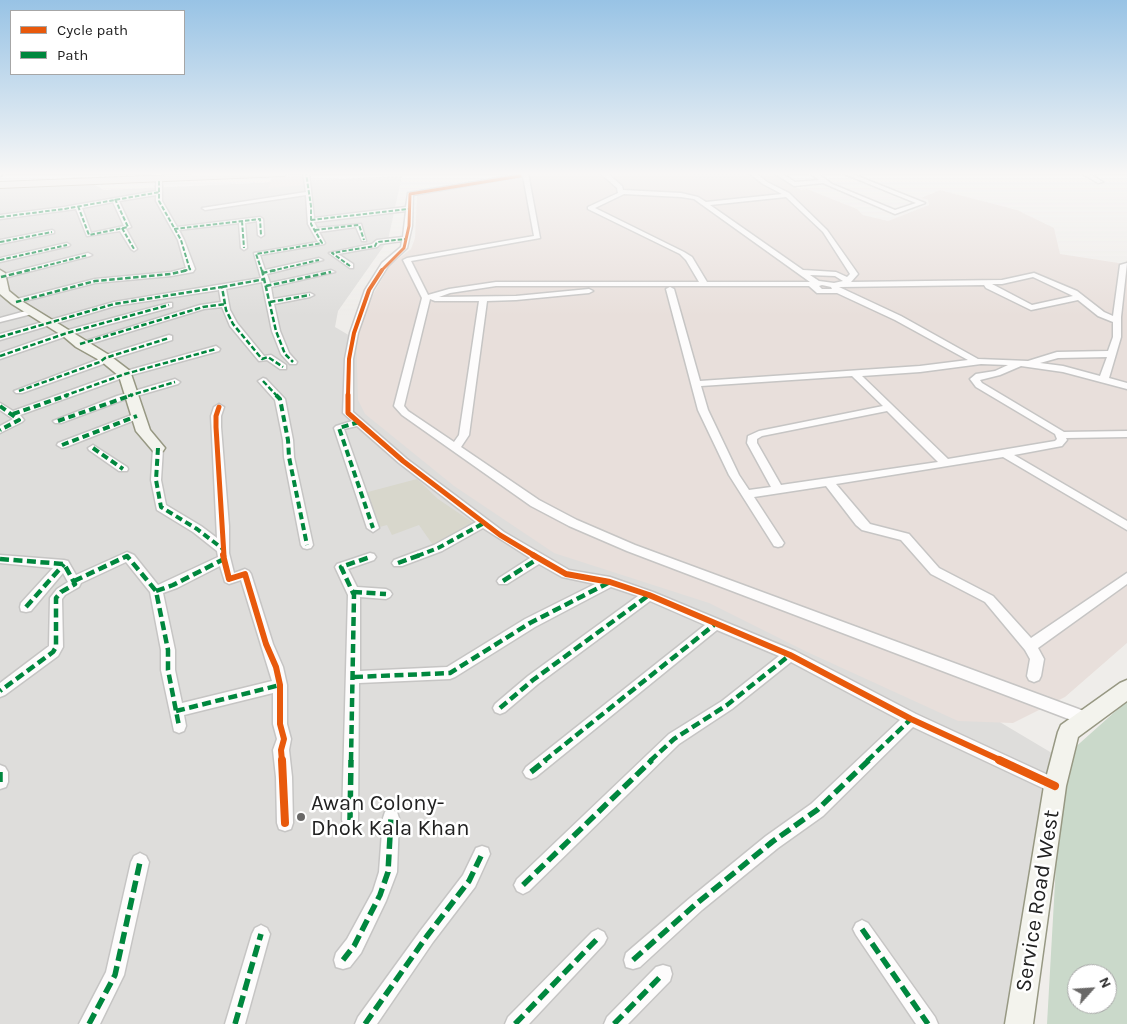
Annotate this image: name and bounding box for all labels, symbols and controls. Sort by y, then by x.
legend [10,10,185,75]
text: Cycle path [57,21,128,39]
text: Path [57,46,88,64]
place label: Awan Colony- Dhok Kala Khan [311,791,469,842]
street label: Service Road West [1011,808,1065,994]
marker: Awan Colony- Dhok Kala Khan [295,811,307,823]
north arrow [1067,964,1117,1014]
text: N [1095,974,1115,991]

